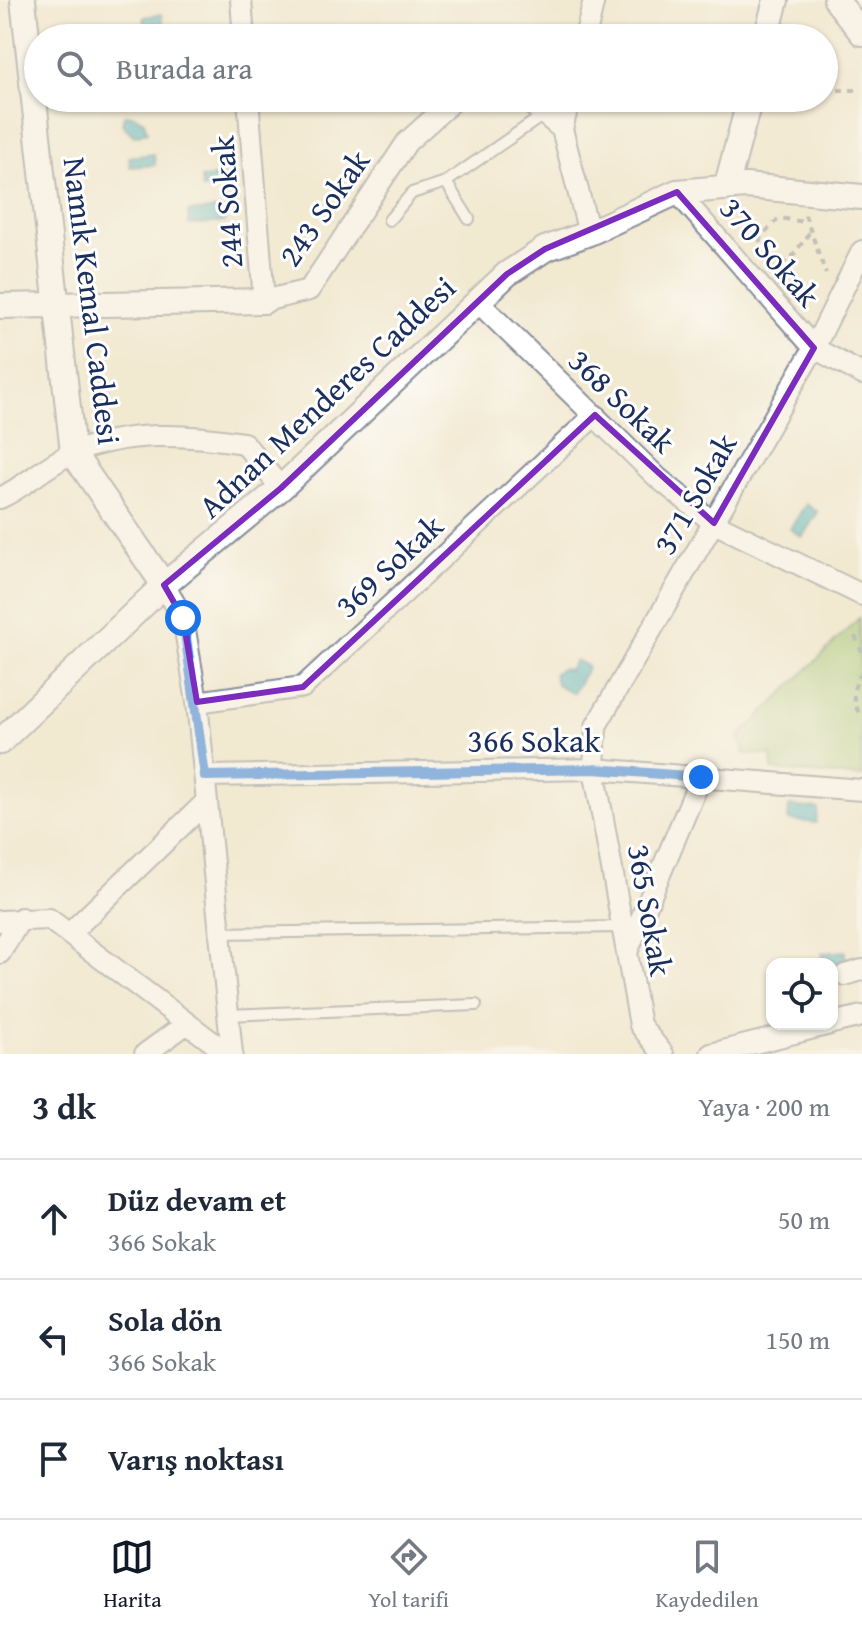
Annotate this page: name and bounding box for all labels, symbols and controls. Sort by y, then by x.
search box [24,24,838,112]
icon: search [52,46,96,90]
text: Burada ara [116,46,253,90]
street label: 244 Sokak [198,133,255,270]
street label: 243 Sokak [266,139,381,276]
street label: Namık Kemal Caddesi [52,155,133,447]
street label: 370 Sokak [709,186,832,318]
street label: Adnan Menderes Caddesi [187,265,466,529]
street label: 368 Sokak [558,338,687,464]
street label: 371 Sokak [641,424,749,563]
street label: 369 Sokak [324,503,454,628]
route start [165,600,201,636]
street label: 366 Sokak [468,717,601,764]
route end [683,759,719,795]
street label: 365 Sokak [616,840,685,980]
map controls [766,958,838,1030]
button: locate [766,958,838,1030]
text: 3 dk [32,1082,96,1131]
text: Yaya · 200 m [699,1087,830,1126]
text: Düz devam et [108,1178,286,1222]
icon: ahead [32,1197,76,1241]
text: 50 m [778,1200,830,1239]
text: 366 Sokak [108,1222,216,1261]
text: Sola dön [108,1298,222,1342]
icon: left [32,1317,76,1361]
text: 150 m [765,1320,830,1359]
text: 366 Sokak [108,1342,216,1381]
icon: arrive [32,1437,76,1481]
text: Varış noktası [108,1437,284,1481]
tab: Harita [103,1535,162,1615]
tab: Yol tarifi [368,1535,449,1615]
tab: Kaydedilen [656,1535,759,1615]

